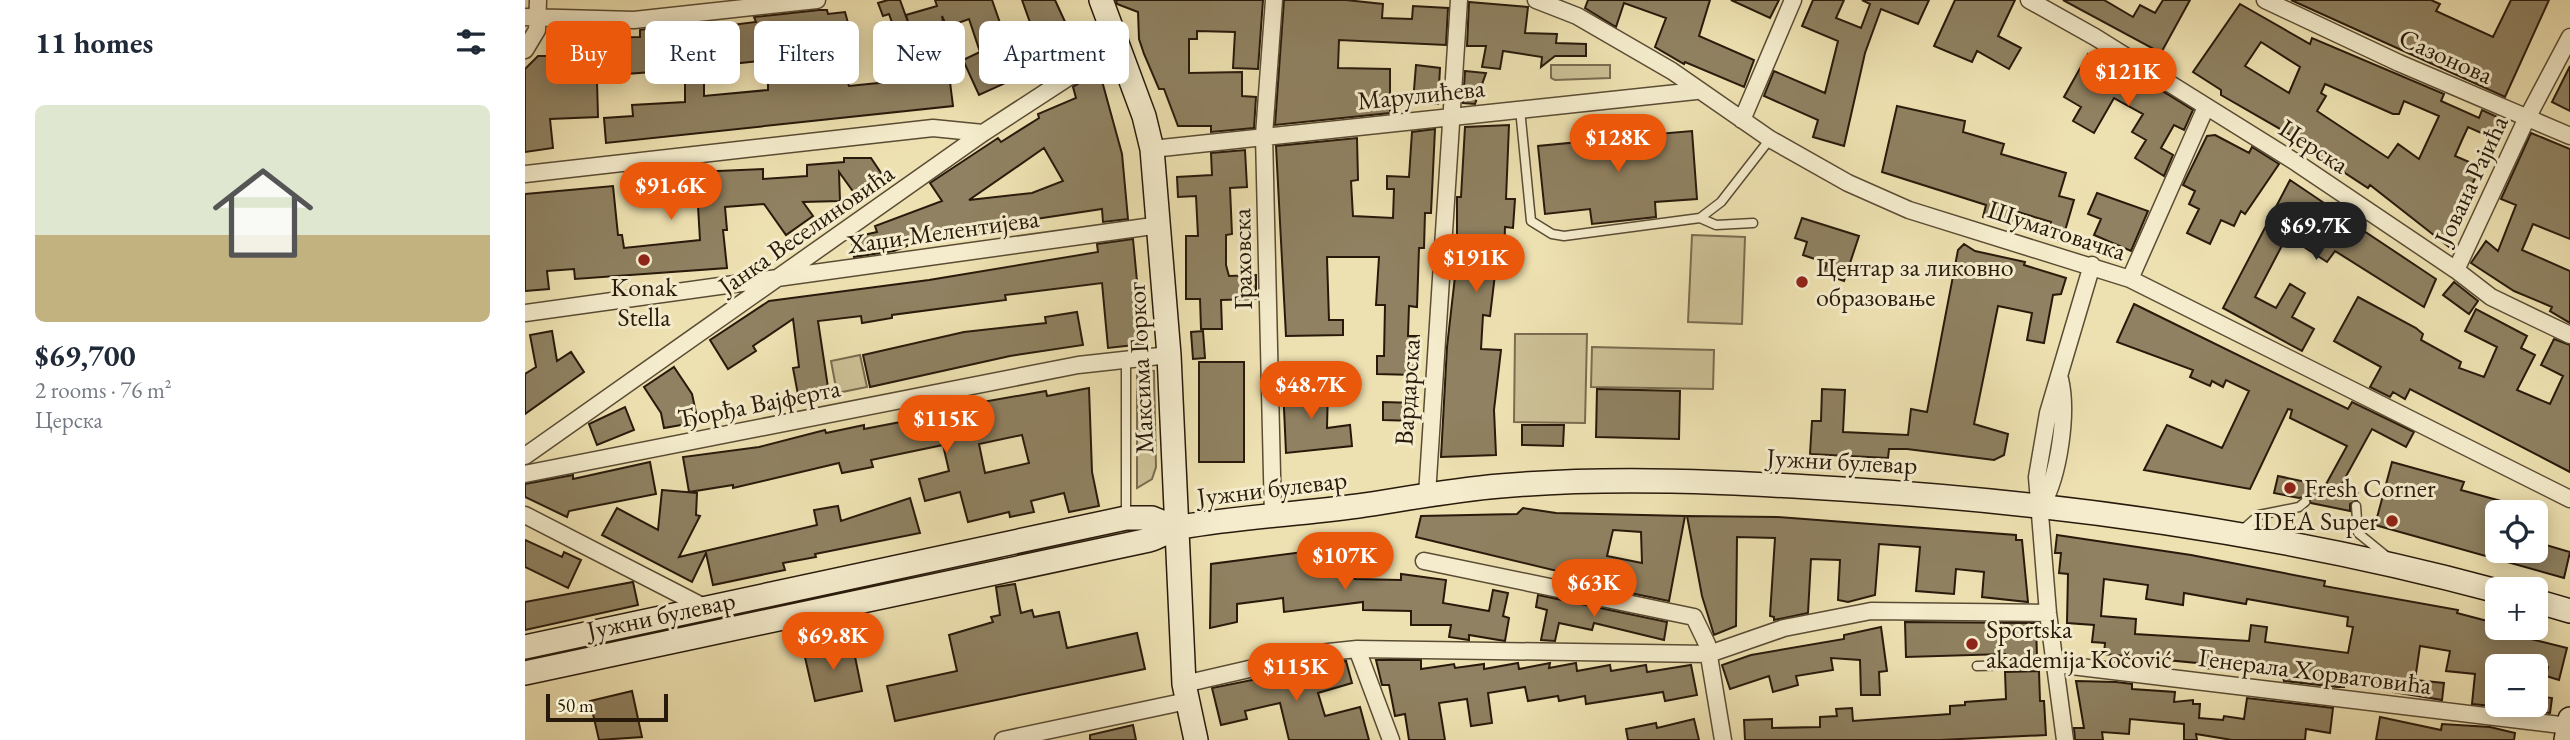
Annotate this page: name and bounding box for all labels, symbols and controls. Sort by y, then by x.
street label: Сазонова [2394,20,2499,92]
chip: Buy [546,21,631,84]
chip: Rent [645,21,740,84]
chip: Filters [754,21,859,84]
chip: New [873,21,965,84]
chip: Apartment [979,21,1129,84]
text: 11 homes [35,23,153,62]
icon: filters [452,23,490,61]
pin: $121K [2079,48,2177,108]
text: $121K [2096,56,2160,86]
street label: Марулићева [1356,70,1487,118]
street label: Јована Рајића [2425,109,2516,252]
street label: Церска [2273,111,2356,181]
pin: $128K [1569,114,1667,174]
text: $128K [1586,122,1650,152]
icon: home [200,150,326,276]
street label: Јанка Веселиновића [710,155,901,303]
pin: $91.6K [614,162,728,222]
text: $91.6K [636,170,706,200]
street label: Шуматовачка [1984,192,2131,269]
street label: Хаџи-Мелентијева [844,201,1042,261]
pin: $69.7K [2259,202,2373,262]
street label: Граховска [1224,207,1260,310]
text: $69.7K [2281,210,2351,240]
pin: $191K [1427,234,1525,294]
text: $191K [1444,242,1508,272]
place label: Центар за ликовно образовање [1816,250,2014,314]
marker: Konak Stella [636,252,652,268]
place label: Konak Stella [611,270,678,334]
marker: Центар за ликовно образовање [1794,274,1810,290]
street label: Максима Горког [1119,281,1161,455]
text: $69,700 [35,336,136,375]
street label: Вардарска [1386,337,1428,446]
pin: $48.7K [1254,362,1368,421]
text: $48.7K [1276,369,1346,399]
street label: Ђорђа Вајферта [675,370,844,435]
text: 2 rooms · 76 m² [35,375,172,405]
pin: $115K [897,396,995,455]
text: $115K [914,403,978,433]
text: Церска [35,405,103,435]
street label: Јужни булевар [1764,440,1918,482]
street label: Јужни булевар [1193,462,1349,514]
place label: Fresh Corner [2304,471,2436,505]
marker: Fresh Corner [2282,480,2298,496]
map controls [2485,500,2548,717]
button: locate [2485,500,2548,563]
place label: IDEA Super [2254,504,2378,538]
marker: IDEA Super [2384,513,2400,529]
pin: $107K [1296,532,1394,592]
text: $107K [1313,540,1377,570]
pin: $63K [1553,560,1635,619]
text: $63K [1568,567,1620,597]
button: + [2485,577,2548,640]
street label: Јужни булевар [582,583,738,648]
pin: $69.8K [776,612,890,672]
place label: Sportska akademija Kočović [1986,612,2172,676]
text: $69.8K [798,620,868,650]
marker: Sportska akademija Kočović [1964,636,1980,652]
street label: Генерала Хорватовића [2196,640,2434,702]
pin: $115K [1247,644,1345,703]
text: $115K [1264,651,1328,681]
button: − [2485,654,2548,717]
scale bar [546,691,669,723]
text: 50 m [557,693,594,718]

